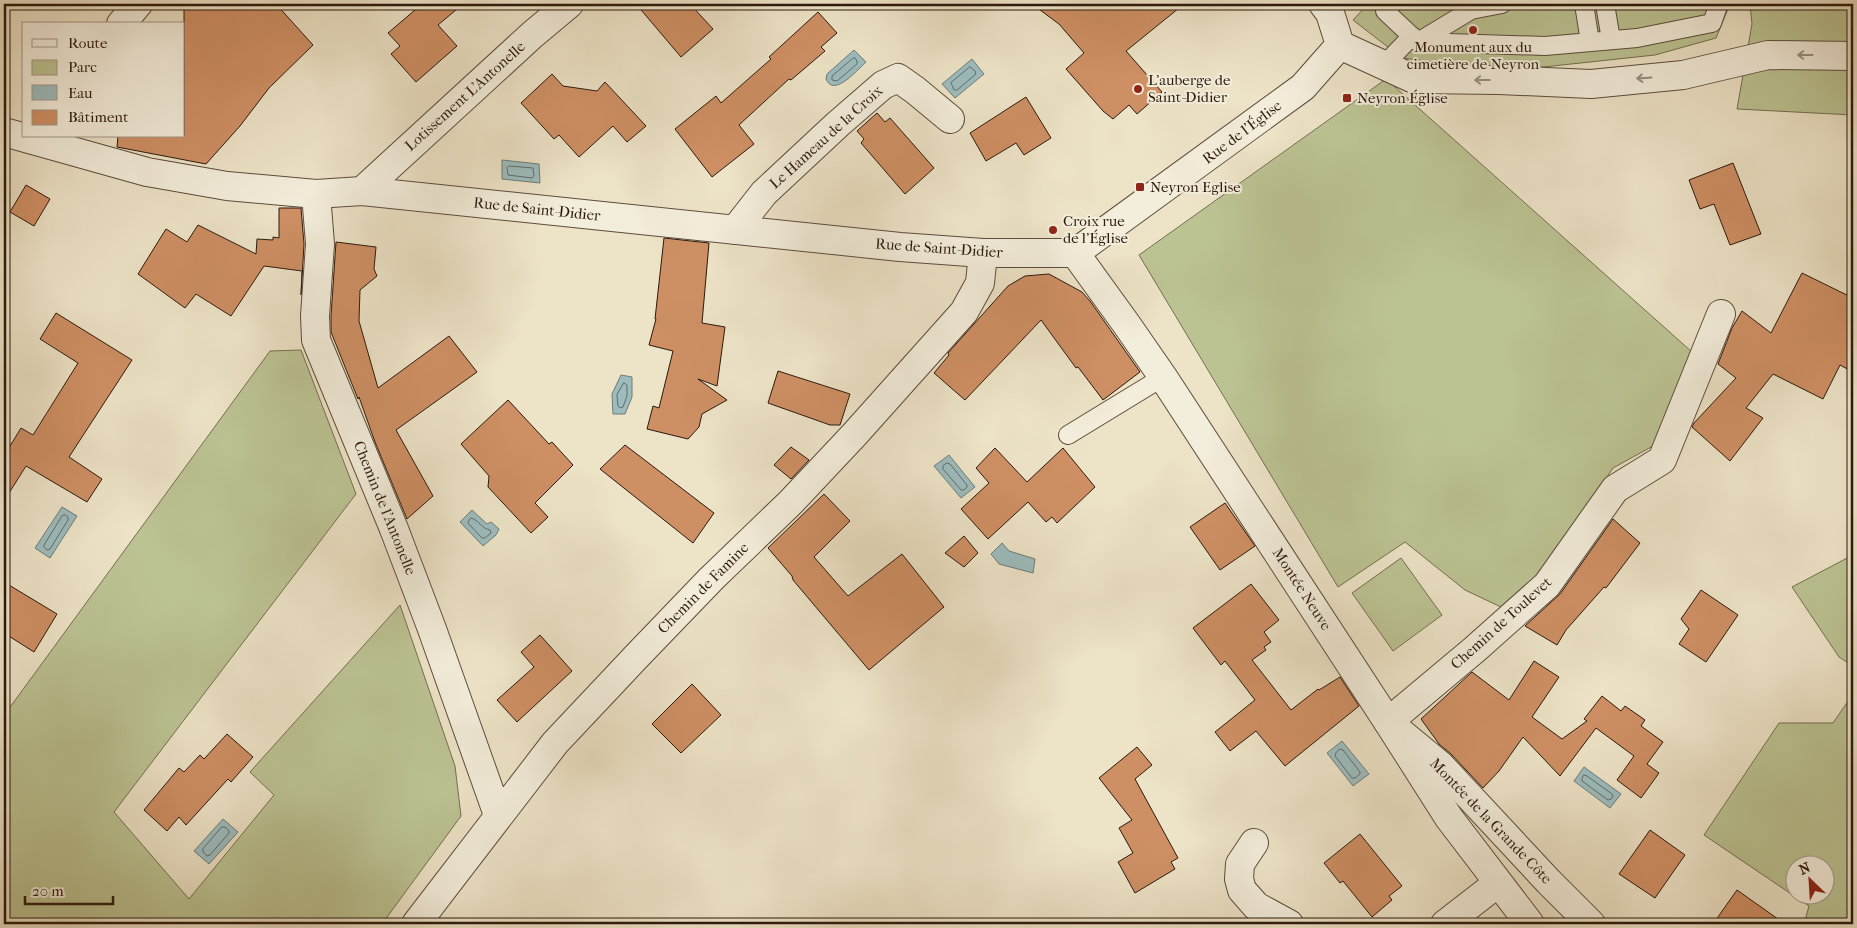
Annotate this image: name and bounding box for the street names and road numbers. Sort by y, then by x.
street label: Lotissement L'Antonelle [401,37,529,155]
street label: Le Hameau de la Croix [766,81,886,193]
street label: Rue de l'Église [1199,96,1286,168]
street label: Rue de Saint-Didier [473,193,602,225]
street label: Rue de Saint-Didier [875,235,1004,261]
street label: Chemin de l'Antonelle [350,438,420,578]
street label: Chemin de Famine [654,538,753,637]
street label: Montée Neuve [1269,544,1336,634]
street label: Chemin de Toulevet [1447,573,1556,673]
street label: Montée de la Grande Côte [1426,754,1556,888]

